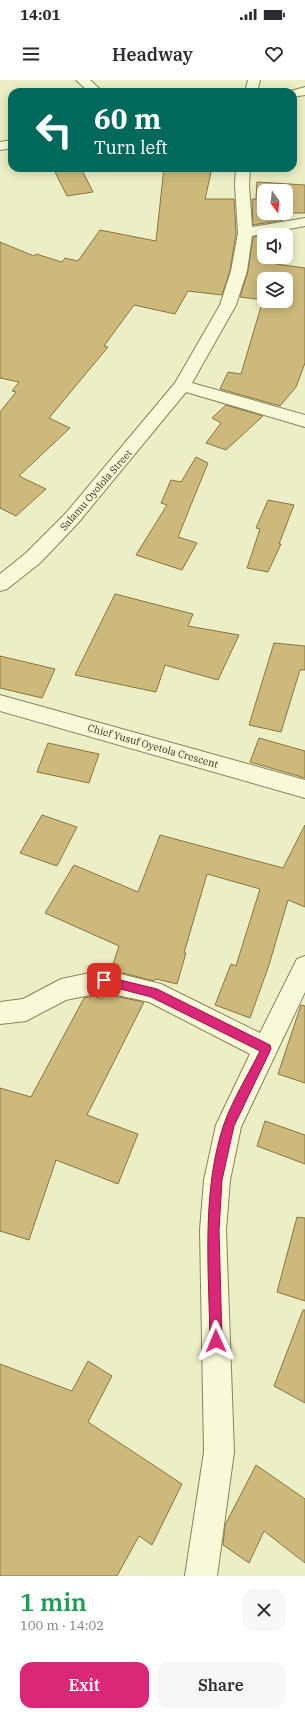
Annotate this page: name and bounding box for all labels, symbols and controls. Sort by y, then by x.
text: 14:01 [20,5,61,24]
icon: menu [20,43,42,65]
text: Headway [112,43,193,66]
icon: heart [263,43,285,65]
text: 60 m [94,100,161,137]
icon: left [28,104,80,156]
text: Turn left [94,136,168,159]
north arrow [257,184,293,220]
map controls [257,184,293,308]
button: sound [257,228,293,264]
button: layers [257,272,293,308]
street label: Salamu Oyolola Street [57,446,135,533]
street label: Chief Yusuf Oyetola Crescent [86,721,220,771]
pin [87,963,121,997]
icon: arrive [93,969,115,991]
position arrow [195,1320,237,1362]
text: 1 min [20,1586,87,1618]
button: close [243,1589,285,1631]
text: 100 m · 14:02 [20,1617,104,1634]
button: Exit [20,1662,149,1708]
button: Share [157,1662,285,1708]

